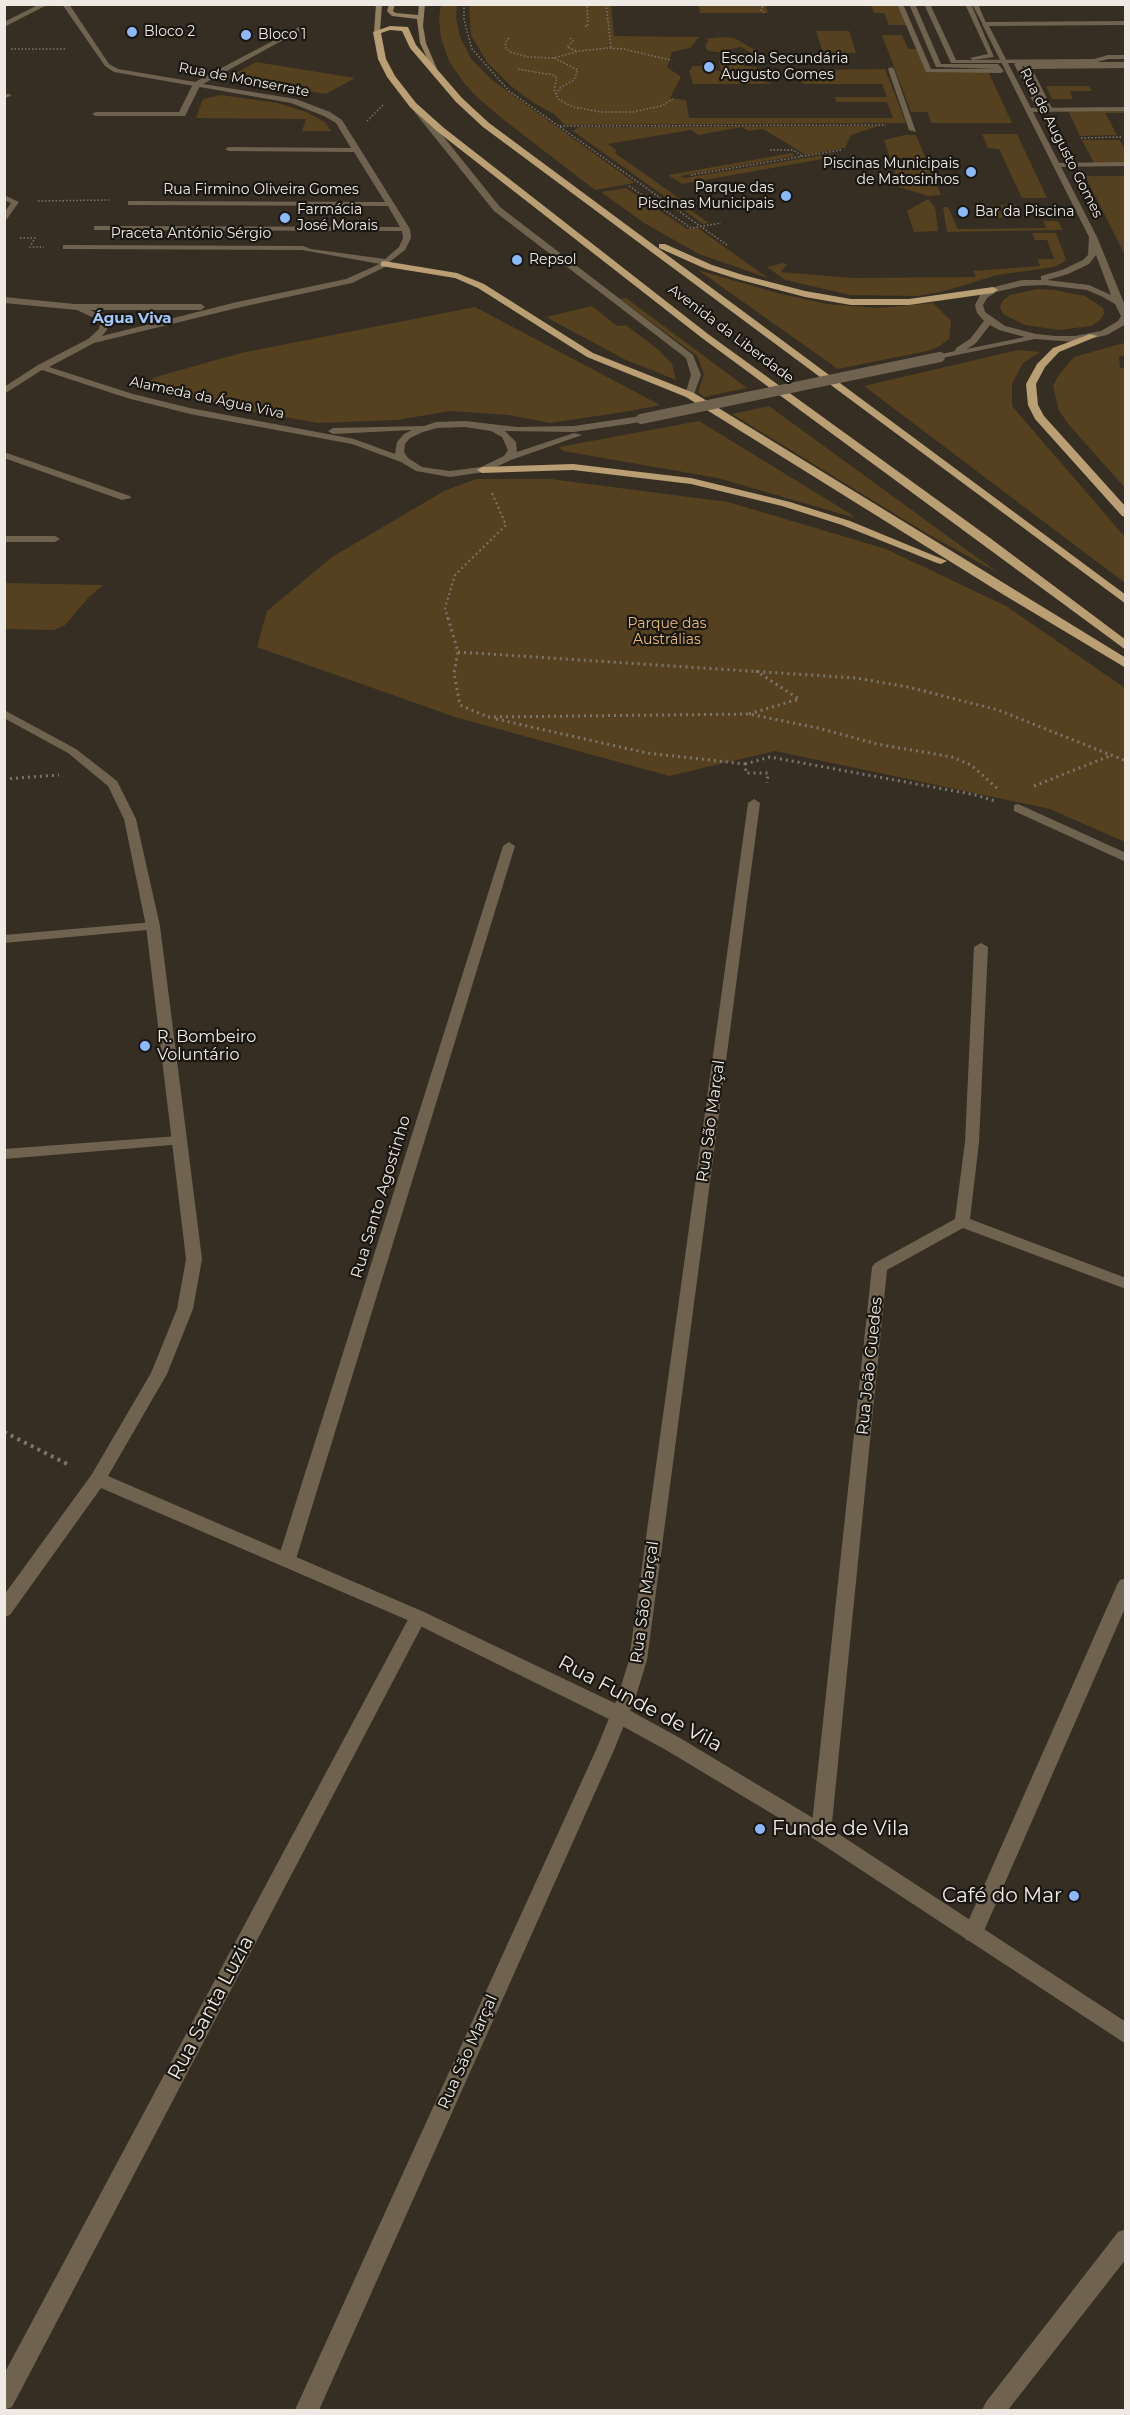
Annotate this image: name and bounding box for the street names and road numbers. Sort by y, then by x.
street label: Rua de Monserrate [177,59,311,101]
street label: Rua de Augusto Gomes [1016,65,1106,221]
street label: Rua Firmino Oliveira Gomes [163,182,359,198]
street label: Praceta António Sérgio [111,226,271,242]
street label: Avenida da Liberdade [665,281,797,387]
street label: Alameda da Água Viva [128,373,286,423]
street label: Rua São Marçal [693,1059,729,1183]
street label: Rua Santo Agostinho [347,1113,415,1281]
street label: Rua João Guedes [853,1296,887,1436]
street label: Rua São Marçal [627,1540,663,1664]
street label: Rua Funde de Vila [554,1651,726,1757]
street label: Rua Santa Luzia [163,1932,259,2084]
street label: Rua São Marçal [434,1992,502,2112]

